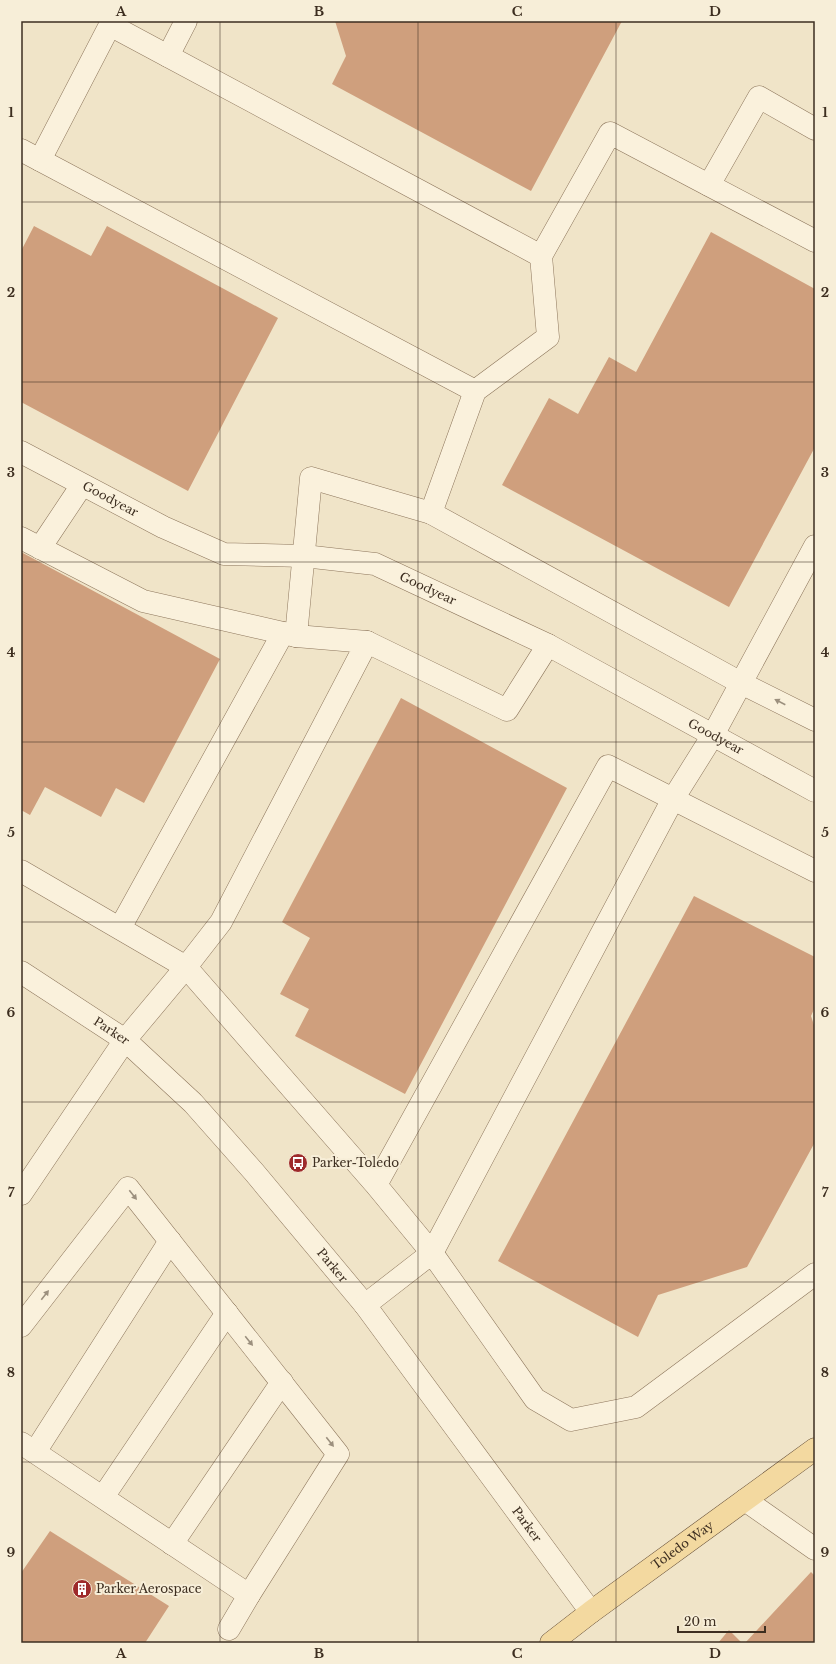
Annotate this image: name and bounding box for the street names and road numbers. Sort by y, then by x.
street label: Goodyear [80,478,141,520]
street label: Goodyear [397,569,459,608]
street label: Goodyear [686,715,747,758]
street label: Parker [91,1013,133,1048]
street label: Parker [314,1245,351,1286]
street label: Parker [509,1504,545,1545]
street label: Toledo Way [648,1517,717,1572]

